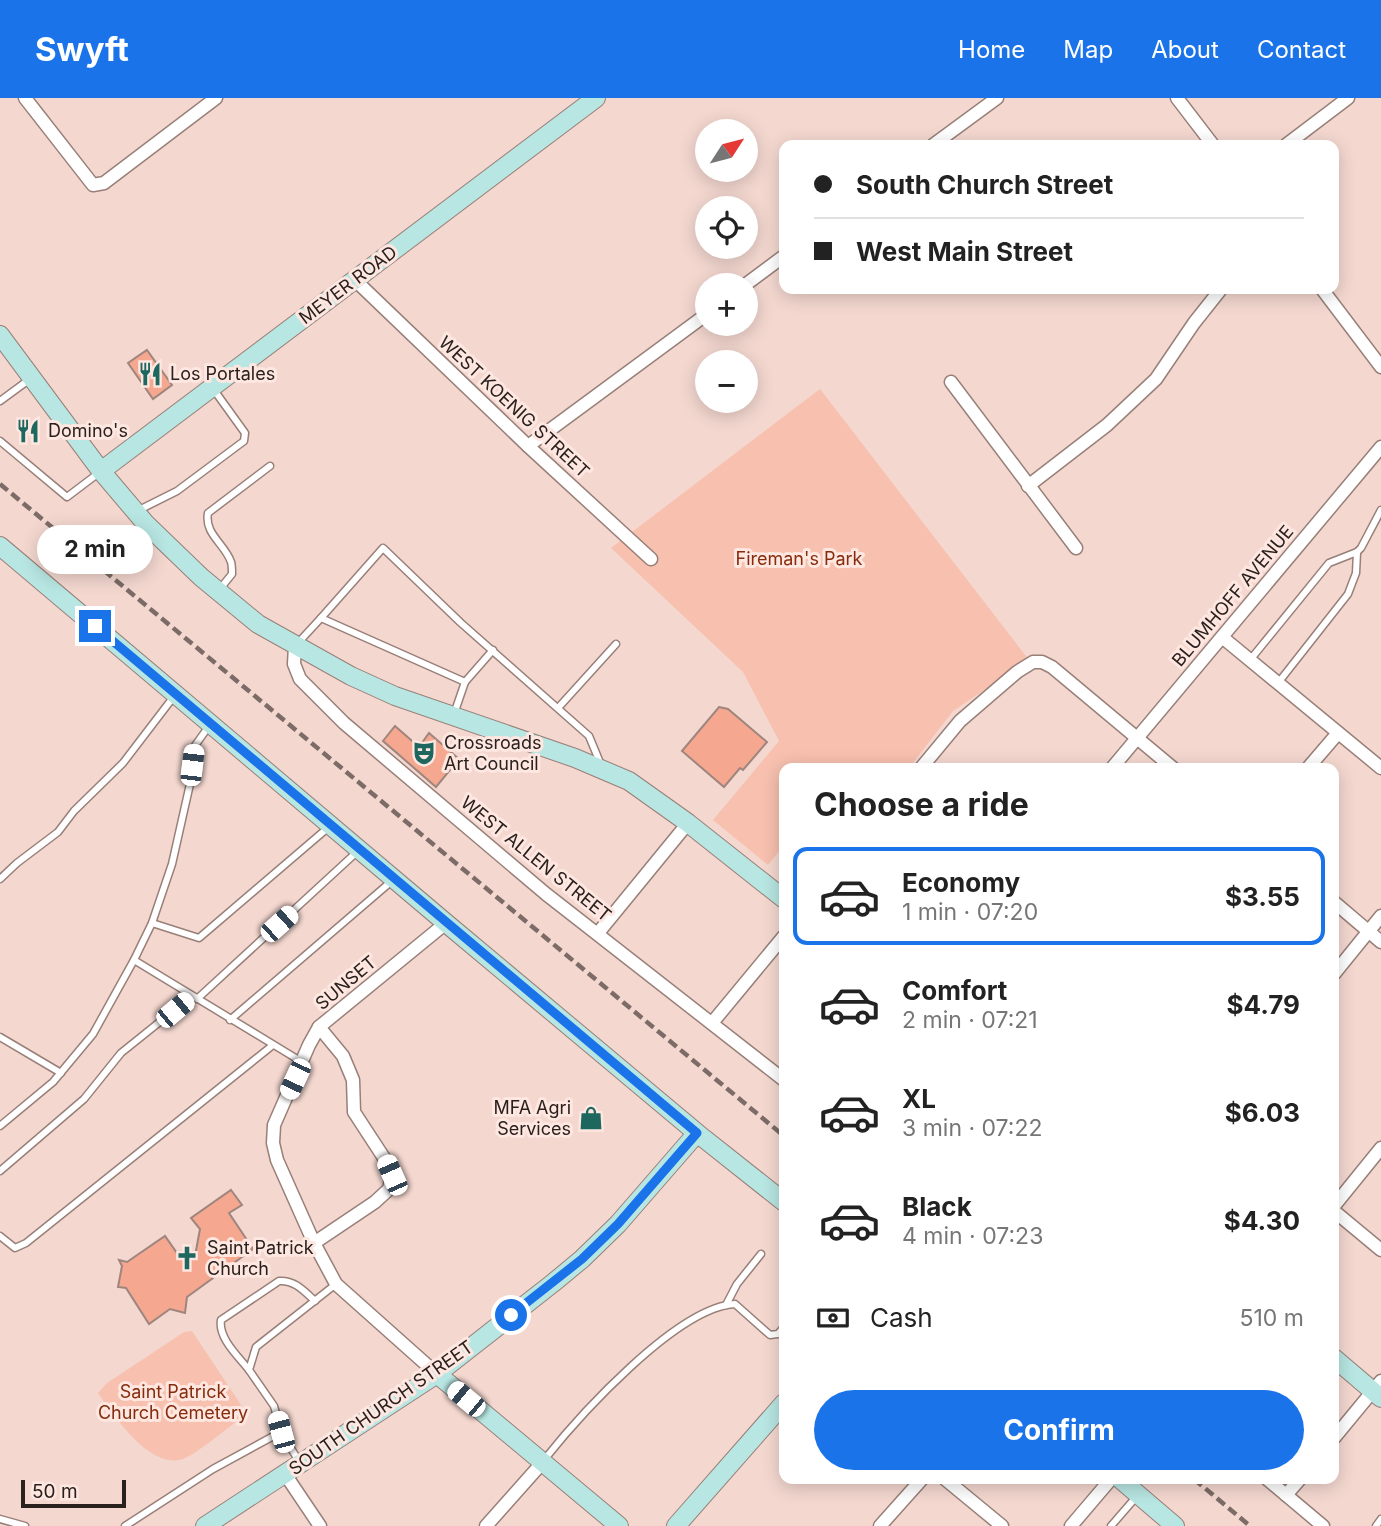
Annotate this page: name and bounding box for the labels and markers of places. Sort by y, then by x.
restaurant icon: Los Portales [136,360,164,388]
place label: Los Portales [170,363,275,384]
restaurant icon: Domino's [14,417,42,445]
place label: Domino's [48,420,128,441]
place label: Crossroads Art Council [444,732,542,774]
theatre icon: Crossroads Art Council [410,739,438,767]
place label: MFA Agri Services [493,1097,571,1139]
shop icon: MFA Agri Services [577,1104,605,1132]
place label: Saint Patrick Church [207,1237,314,1279]
church icon: Saint Patrick Church [173,1244,201,1272]

